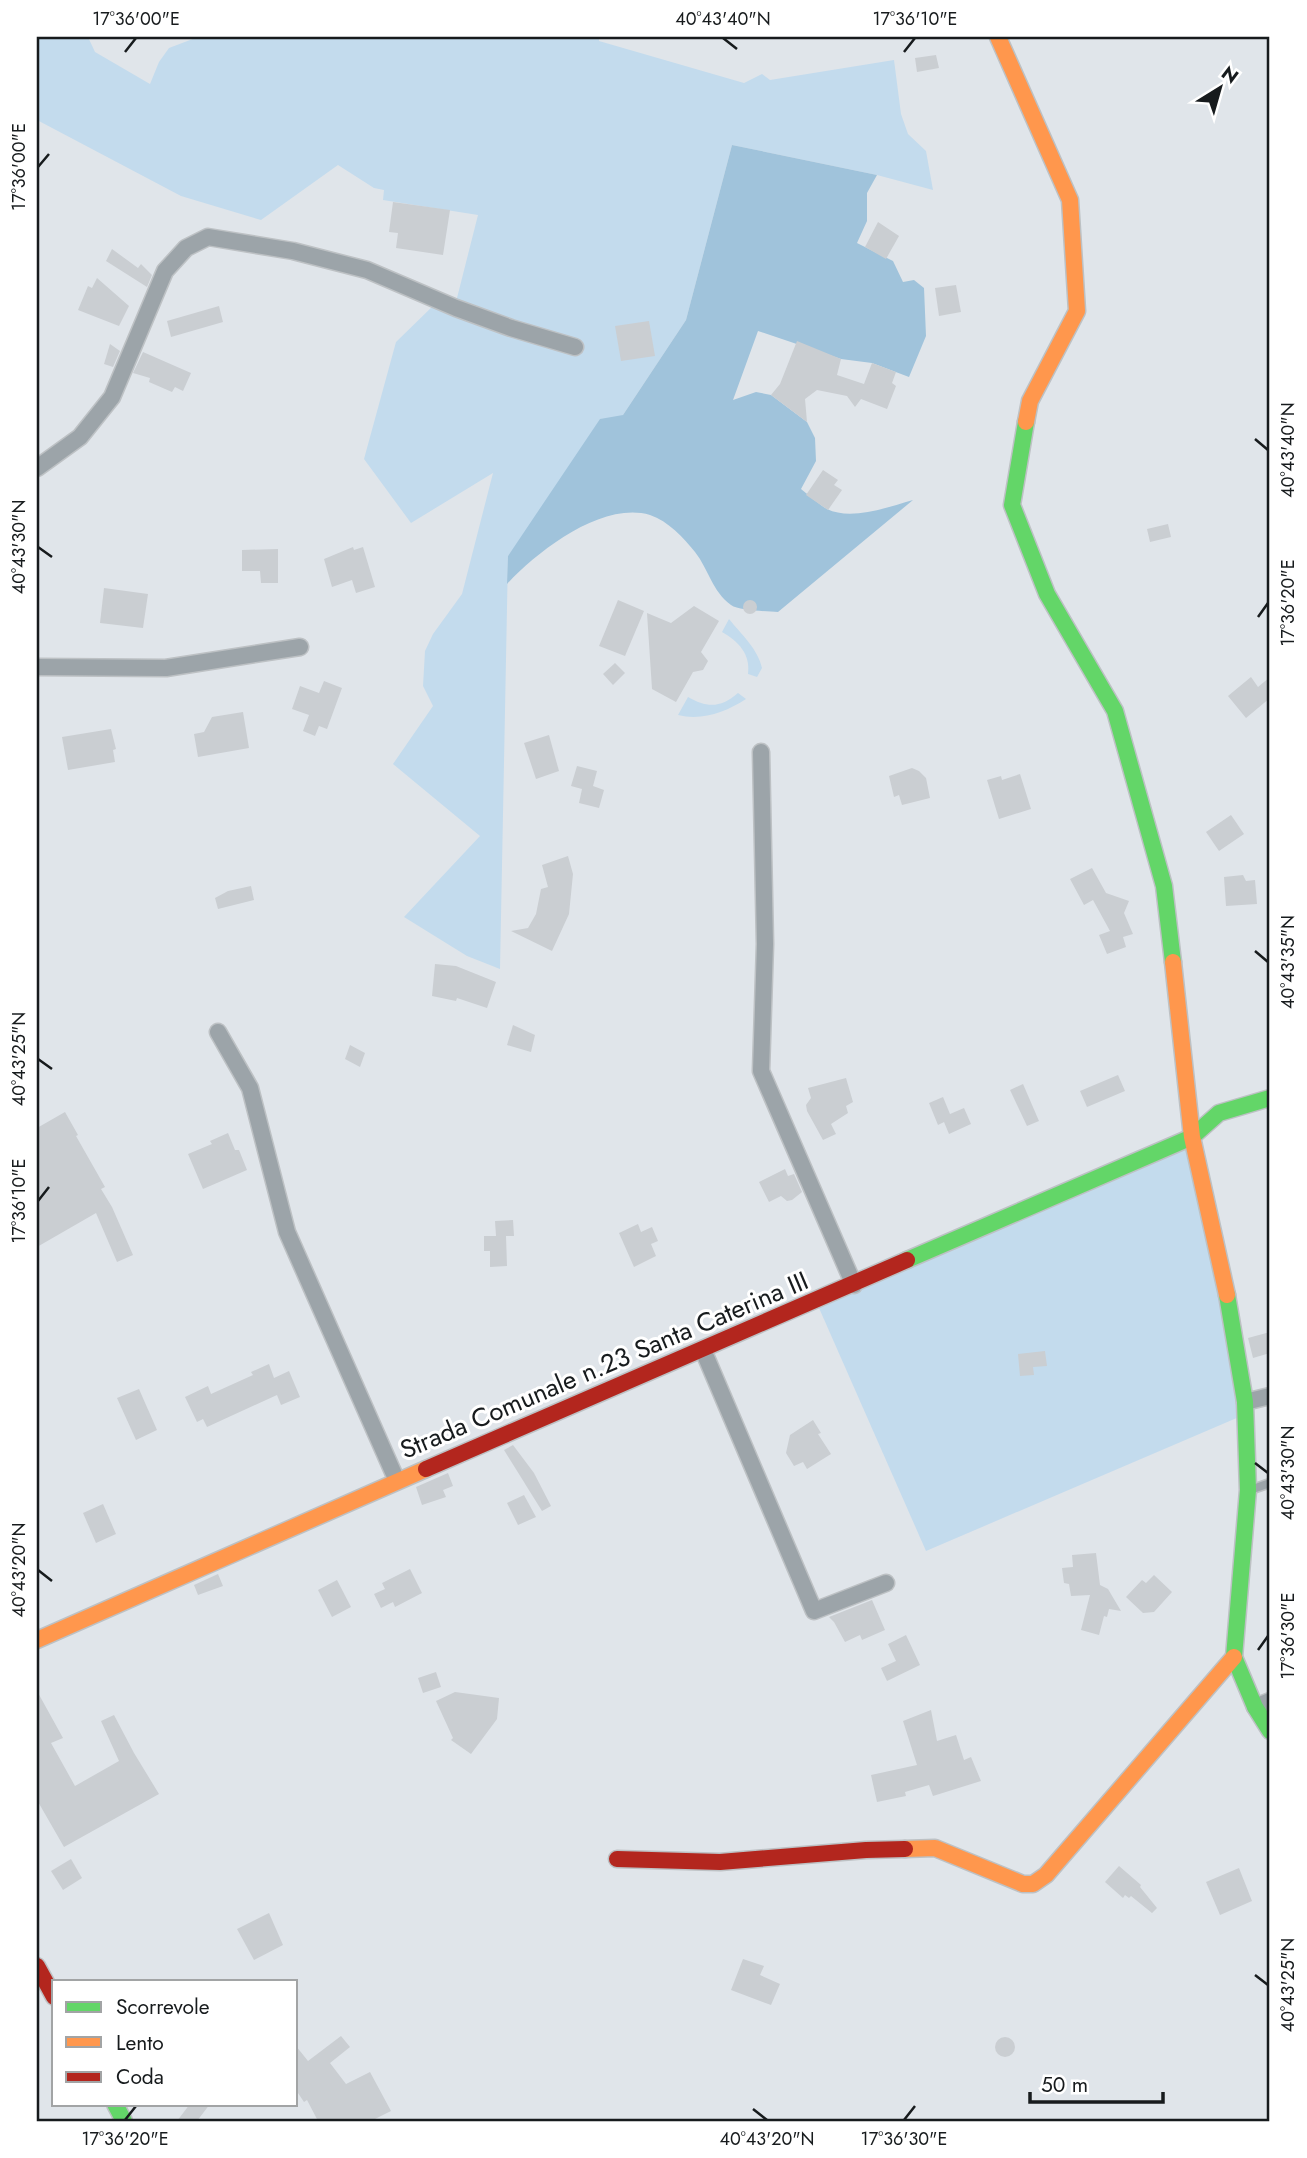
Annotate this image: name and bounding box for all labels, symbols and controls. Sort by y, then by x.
text: 17°36'00"E [92,6,180,32]
text: 40°43'40"N [675,6,771,32]
text: 17°36'10"E [872,6,958,32]
north arrow [1184,52,1254,122]
text: N [1216,59,1244,90]
text: 17°36'00"E [6,123,32,211]
text: 40°43'40"N [1275,402,1301,498]
text: 40°43'30"N [6,500,32,594]
text: 17°36'20"E [1275,559,1301,647]
text: 40°43'35"N [1275,915,1301,1009]
text: 40°43'25"N [6,1012,32,1106]
text: 17°36'10"E [6,1158,32,1244]
street label: Strada Comunale n.23 Santa Caterina III [394,1262,814,1468]
text: 40°43'30"N [1275,1426,1301,1520]
text: 40°43'20"N [6,1522,32,1618]
text: 17°36'30"E [1275,1593,1301,1679]
text: 40°43'25"N [1275,1938,1301,2032]
legend [52,1980,298,2106]
text: Scorrevole [116,1992,210,2022]
text: Lento [116,2028,164,2058]
scale bar [1030,2060,1164,2104]
text: Coda [116,2062,164,2092]
text: 50 m [1041,2070,1088,2100]
text: 17°36'20"E [81,2126,169,2152]
text: 40°43'20"N [719,2126,815,2152]
text: 17°36'30"E [861,2126,947,2152]

